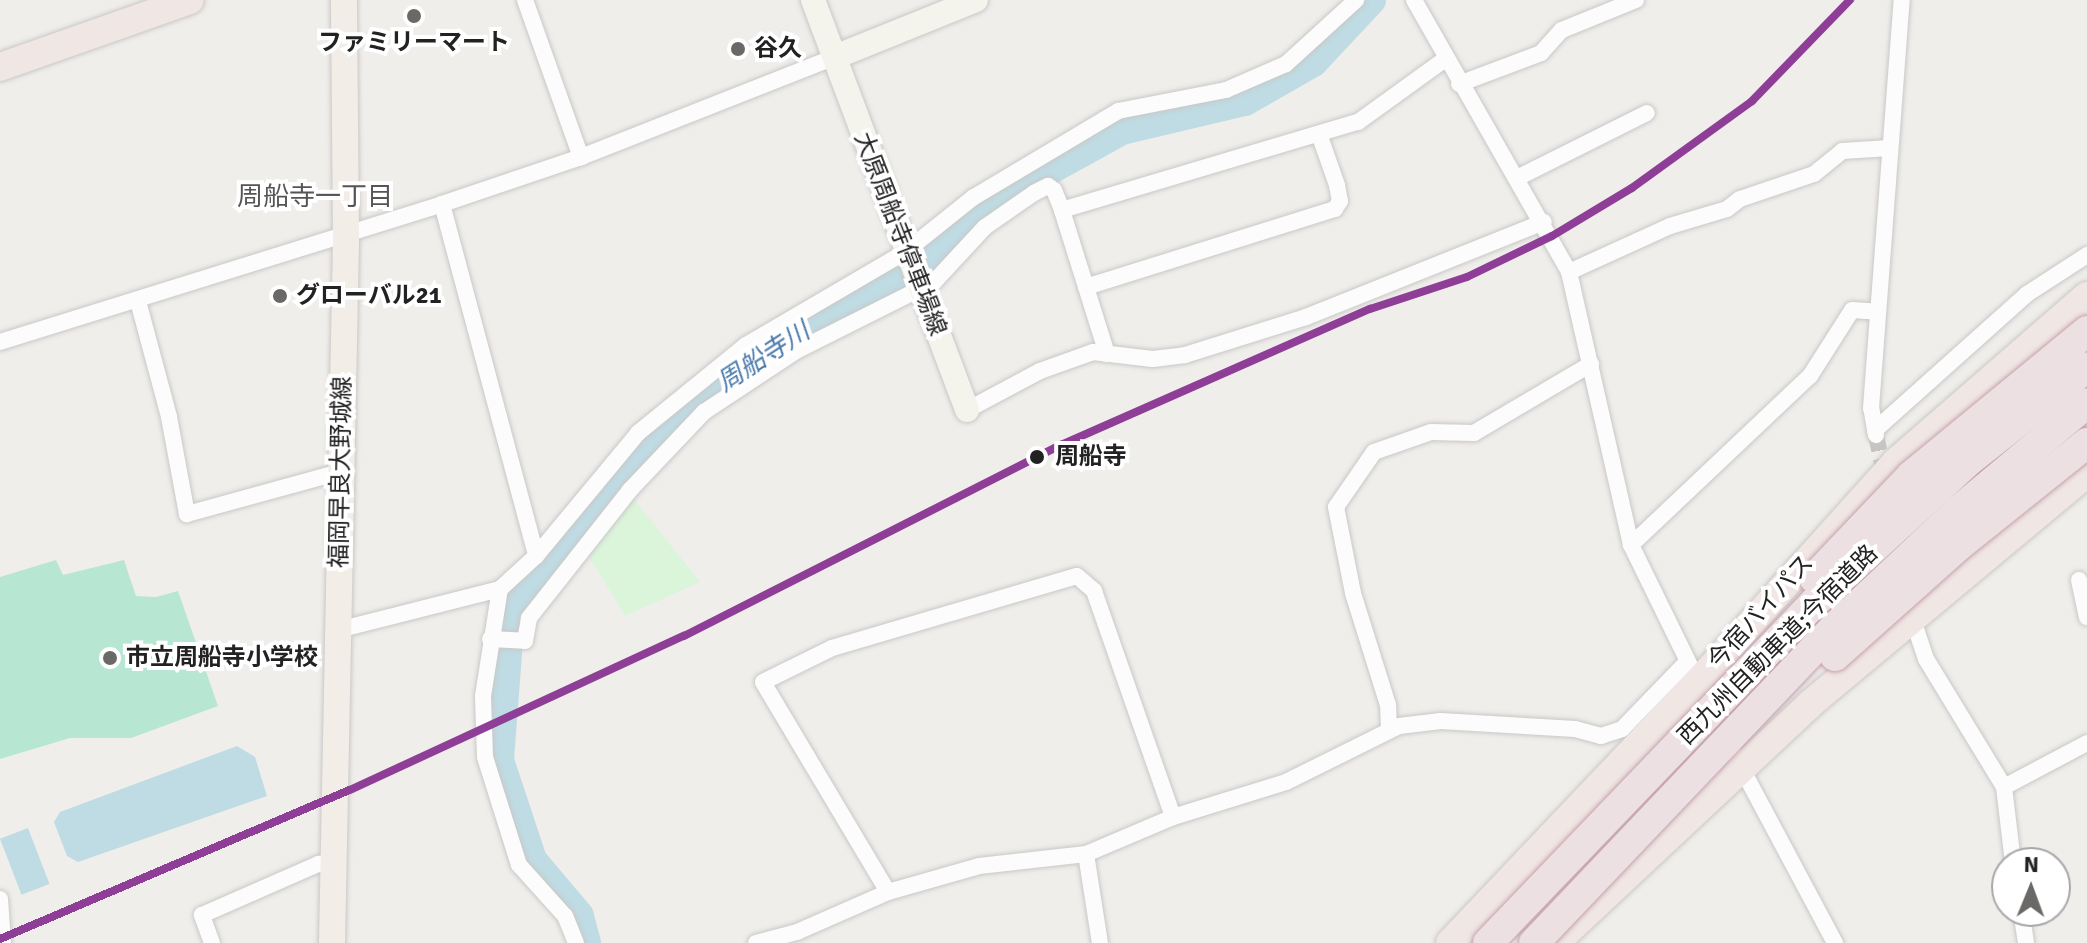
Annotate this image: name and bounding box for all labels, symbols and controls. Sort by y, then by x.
marker: ファミリーマート [405,7,423,25]
place label: ファミリーマート [318,29,510,57]
place label: 谷久 [754,35,802,63]
marker: 谷久 [729,40,747,58]
street label: 大原周船寺停車場線 [848,128,952,340]
district label: 周船寺一丁目 [237,182,393,214]
place label: グローバル21 [296,282,442,310]
marker: グローバル21 [271,287,289,305]
water label: 周船寺川 [712,317,816,399]
street label: 福岡早良大野城線 [325,376,357,568]
place label: 周船寺 [1055,443,1127,471]
marker: 周船寺 [1026,446,1048,468]
street label: 西九州自動車道;今宿道路 [1672,539,1884,751]
street label: 今宿バイパス [1702,549,1820,675]
place label: 市立周船寺小学校 [126,644,318,672]
marker: 市立周船寺小学校 [101,649,119,667]
north arrow [1991,847,2071,927]
text: N [2024,851,2039,878]

